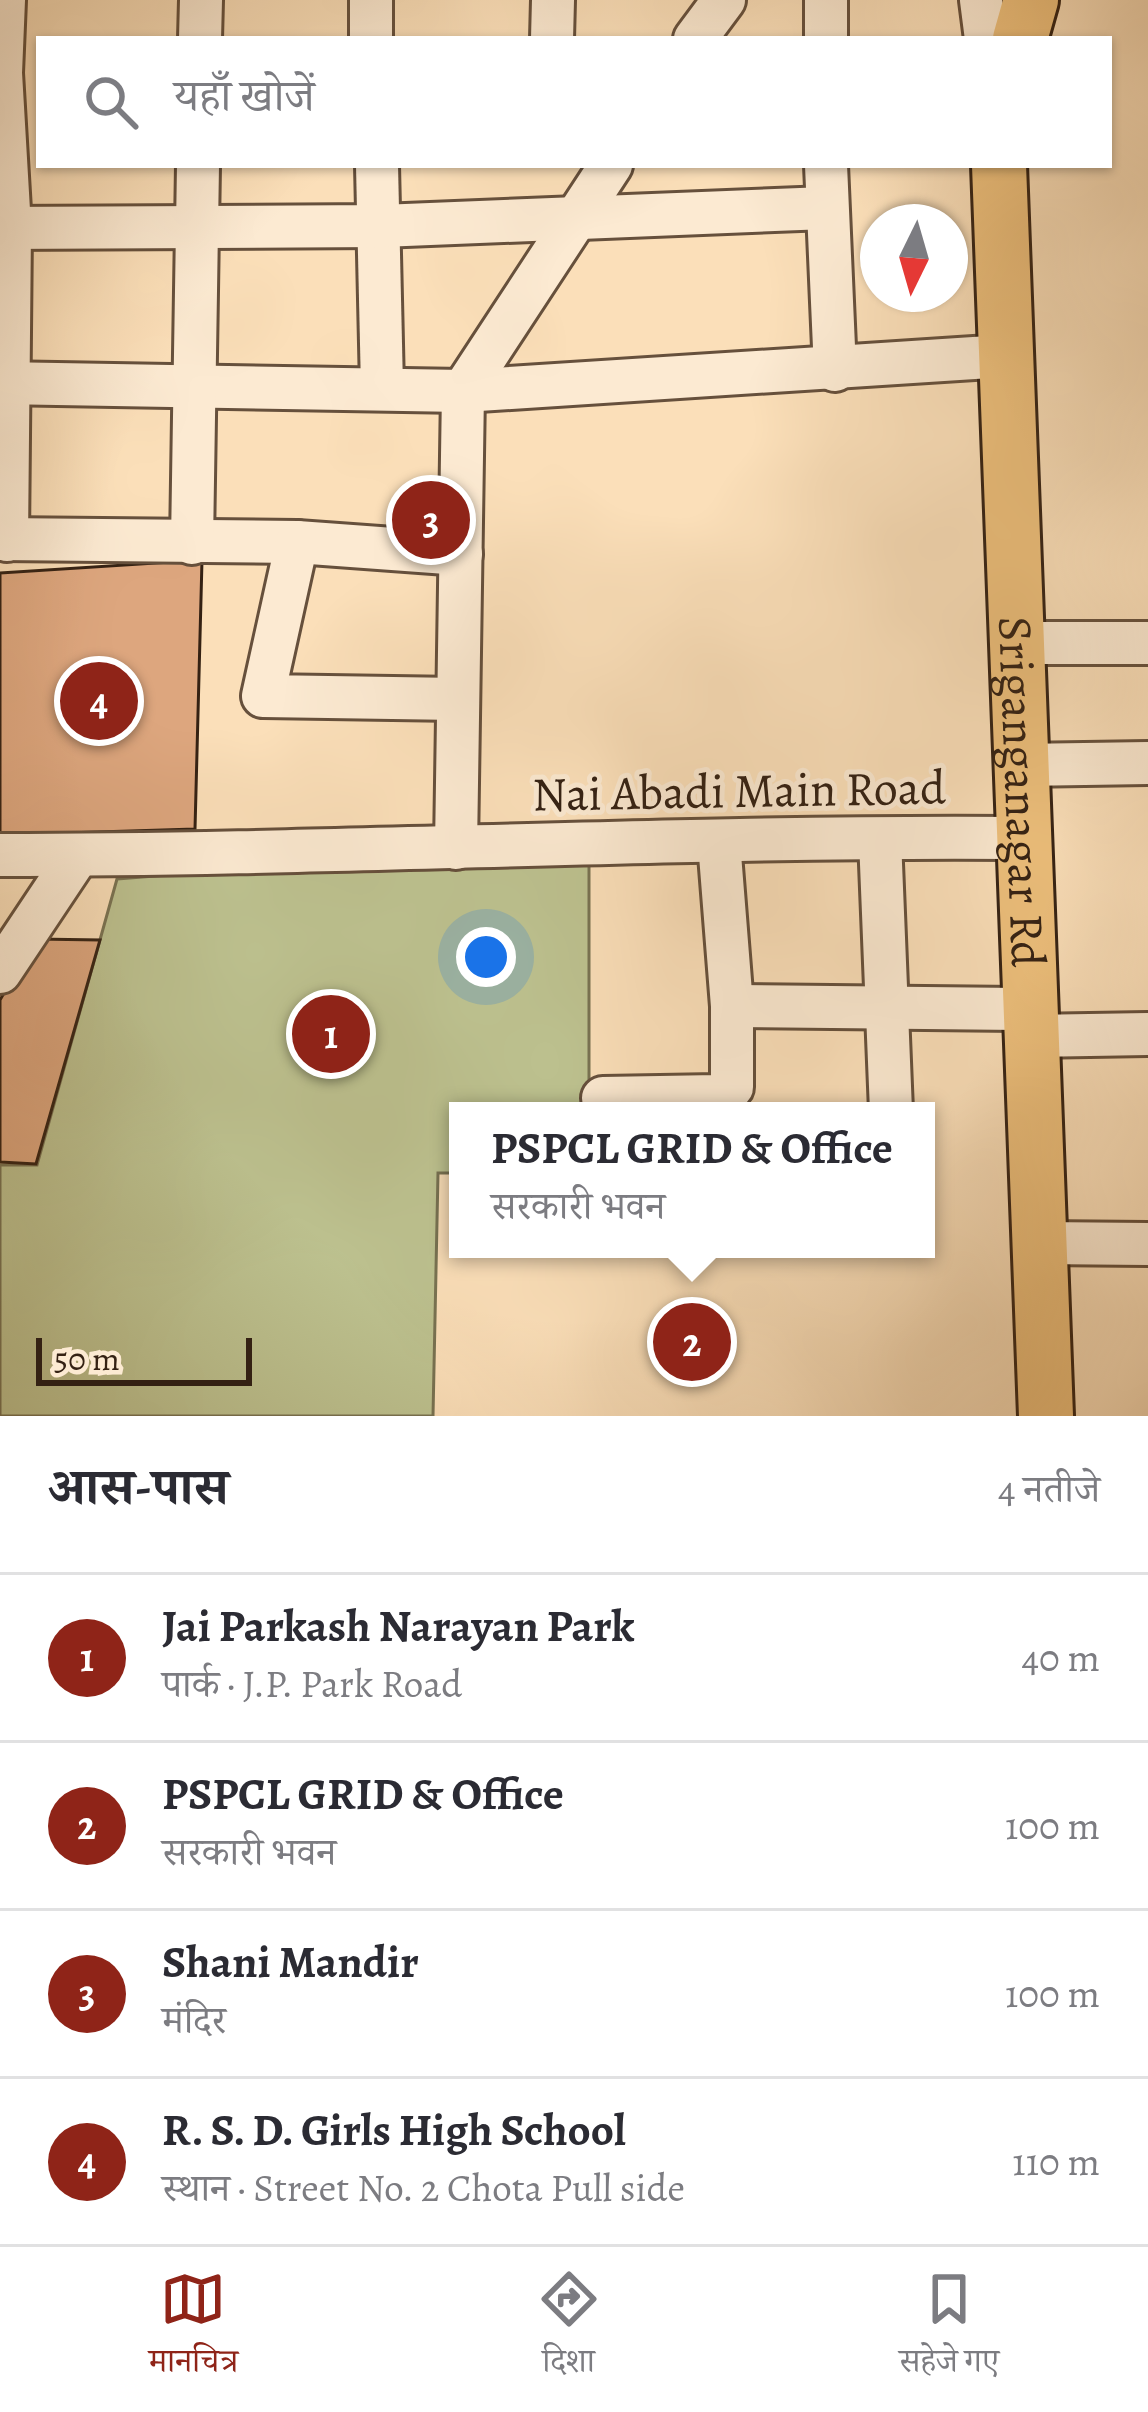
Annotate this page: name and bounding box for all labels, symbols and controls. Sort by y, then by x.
search box [36,36,1112,168]
text: यहाँ खोजें [174,65,315,127]
icon: search [78,69,144,135]
north arrow [860,204,968,312]
pin: 3 [392,475,470,565]
street label: Sriganganagar Rd [982,615,1061,968]
pin: 4 [60,656,138,746]
street label: Nai Abadi Main Road [532,754,946,828]
your location [456,927,516,987]
pin: 1 [292,989,370,1079]
popup [449,1102,935,1258]
text: PSPCL GRID & Office [491,1117,893,1179]
text: सरकारी भवन [491,1179,665,1232]
pin: 2 [653,1297,731,1387]
scale bar [36,1332,252,1385]
text: 50 m [54,1336,120,1381]
text: आस-पास [48,1452,228,1522]
text: 4 नतीजे [998,1462,1100,1515]
text: Jai Parkash Narayan Park [162,1595,635,1657]
text: 1 [80,1631,94,1684]
text: 40 m [1021,1631,1100,1684]
text: पार्क · J.P. Park Road [162,1657,462,1710]
text: PSPCL GRID & Office [162,1763,564,1825]
text: 2 [78,1799,96,1852]
text: 100 m [1005,1799,1100,1852]
text: सरकारी भवन [162,1825,336,1878]
text: Shani Mandir [162,1931,419,1993]
text: 3 [79,1967,95,2020]
text: 100 m [1005,1967,1100,2020]
text: मंदिर [162,1993,226,2046]
text: R. S. D. Girls High School [162,2099,626,2161]
text: 4 [78,2135,96,2188]
text: 110 m [1012,2135,1100,2188]
text: स्थान · Street No. 2 Chota Pull side [162,2161,685,2214]
tab: मानचित्र [149,2266,238,2393]
tab: दिशा [536,2266,602,2393]
tab: सहेजे गए [899,2266,999,2393]

